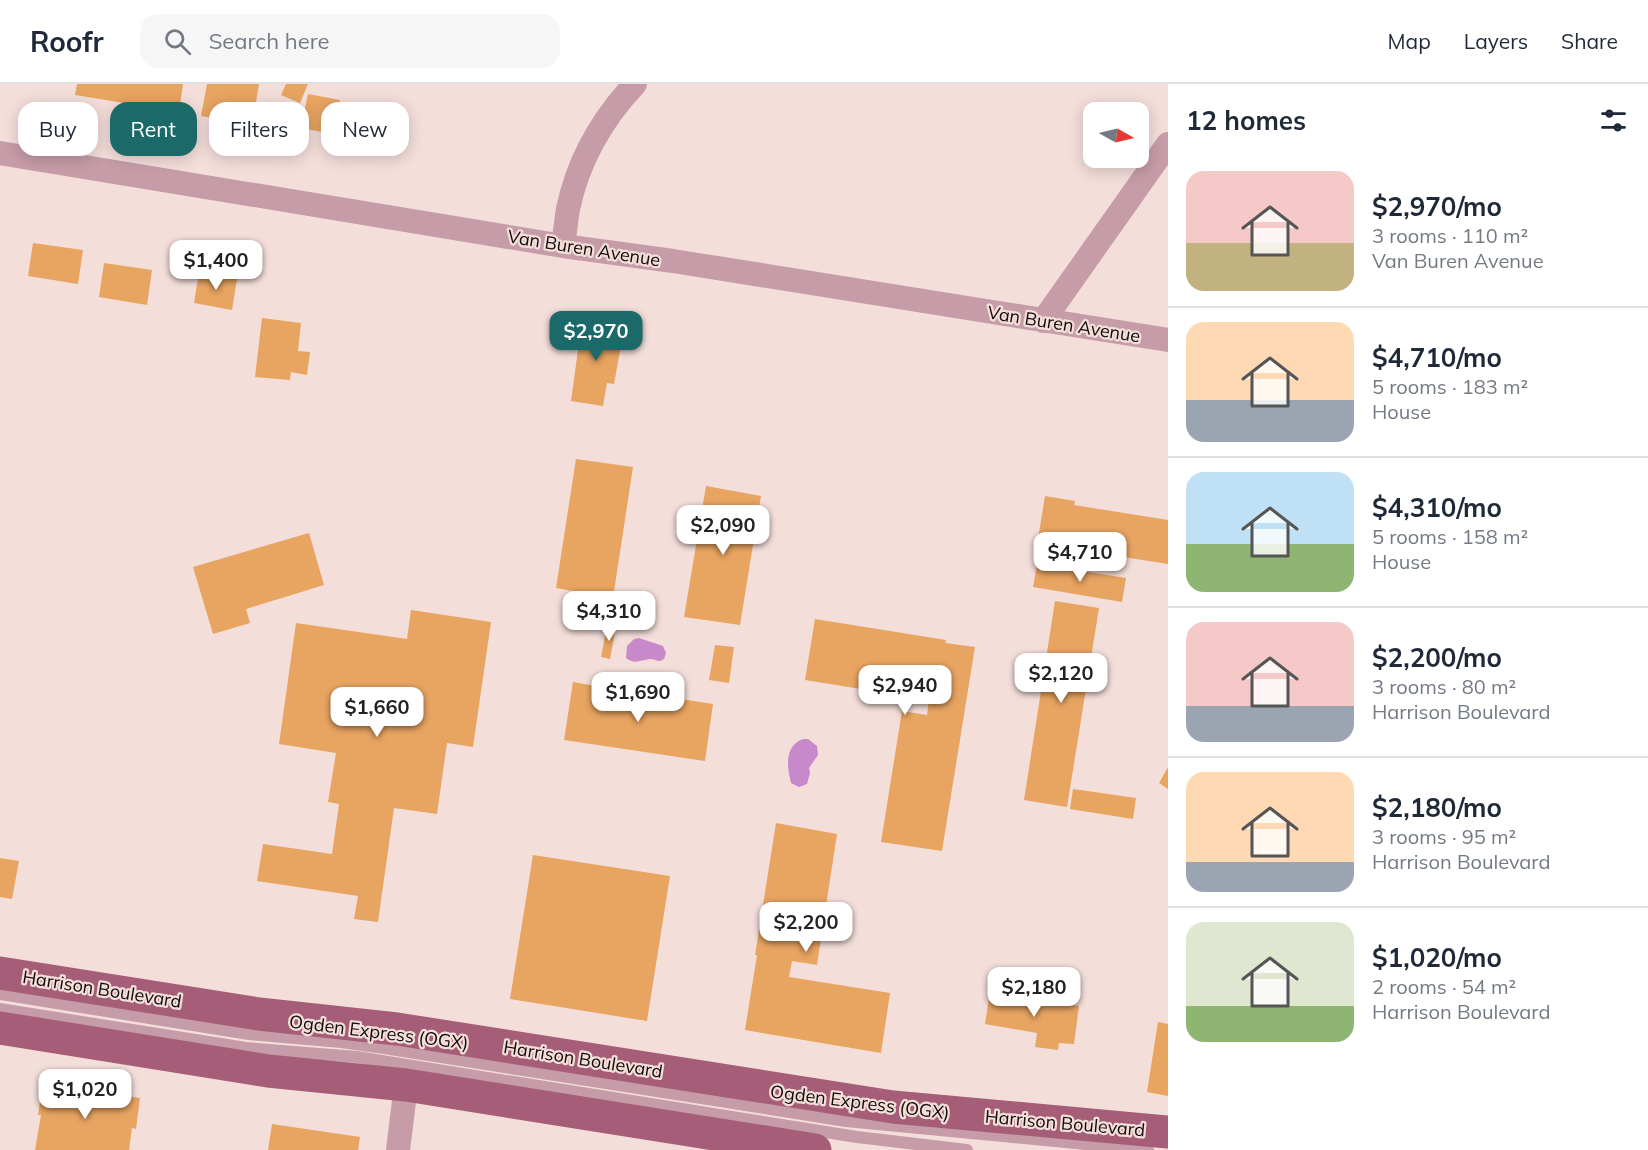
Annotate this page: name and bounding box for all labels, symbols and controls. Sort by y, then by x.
search box [140,14,560,68]
text: Roofr [30,24,104,59]
icon: search [161,25,194,58]
text: Search here [209,27,330,55]
text: Map [1388,28,1431,54]
text: Layers [1464,28,1528,54]
text: Share [1561,28,1618,54]
chip: Buy [18,102,98,156]
chip: Rent [110,102,197,156]
chip: Filters [209,102,309,156]
chip: New [321,102,409,156]
north arrow [1083,102,1149,168]
map controls [1083,102,1149,168]
text: 12 homes [1186,104,1306,137]
icon: filters [1597,104,1630,137]
text: $2,970/mo [1372,190,1502,223]
icon: home [1234,195,1306,267]
text: 3 rooms · 110 m² [1372,223,1528,248]
street label: Van Buren Avenue [506,225,662,271]
pin: $1,400 [167,240,265,291]
text: $1,400 [184,247,248,272]
text: Van Buren Avenue [1372,248,1544,273]
street label: Van Buren Avenue [986,301,1142,347]
pin: $2,970 [547,311,645,362]
text: $2,970 [564,318,628,343]
text: $4,710/mo [1372,341,1502,374]
icon: home [1234,346,1306,418]
text: 5 rooms · 183 m² [1372,374,1528,399]
text: House [1372,399,1431,424]
text: $4,310/mo [1372,491,1502,524]
icon: home [1234,496,1306,568]
pin: $2,090 [674,505,772,556]
text: $2,090 [691,512,755,537]
text: 5 rooms · 158 m² [1372,524,1528,549]
pin: $4,710 [1031,532,1129,583]
text: $4,710 [1048,539,1112,564]
text: House [1372,549,1431,574]
pin: $4,310 [560,591,658,642]
text: $4,310 [577,598,641,623]
text: $2,200/mo [1372,641,1502,674]
icon: home [1234,646,1306,718]
pin: $2,120 [1012,653,1110,704]
text: $2,120 [1029,660,1093,685]
pin: $2,940 [856,665,954,716]
pin: $1,690 [589,672,687,723]
text: $2,940 [873,672,937,697]
text: 3 rooms · 80 m² [1372,674,1516,699]
text: $1,690 [606,679,670,704]
pin: $1,660 [328,687,426,738]
text: $1,660 [345,694,409,719]
text: Harrison Boulevard [1372,699,1551,724]
text: $2,180/mo [1372,791,1502,824]
icon: home [1234,796,1306,868]
text: 3 rooms · 95 m² [1372,824,1516,849]
text: Harrison Boulevard [1372,849,1551,874]
pin: $2,200 [757,902,855,953]
text: $2,200 [774,909,838,934]
text: $1,020/mo [1372,941,1502,974]
icon: home [1234,946,1306,1018]
street label: Harrison Boulevard [21,965,183,1013]
pin: $2,180 [985,967,1083,1018]
text: $2,180 [1002,974,1066,999]
text: 2 rooms · 54 m² [1372,974,1516,999]
text: Harrison Boulevard [1372,999,1551,1024]
street label: Ogden Express (OGX) [288,1010,470,1054]
street label: Harrison Boulevard [502,1035,664,1083]
pin: $1,020 [36,1069,134,1120]
text: $1,020 [53,1076,117,1101]
street label: Ogden Express (OGX) [769,1080,951,1124]
street label: Harrison Boulevard [984,1105,1146,1141]

